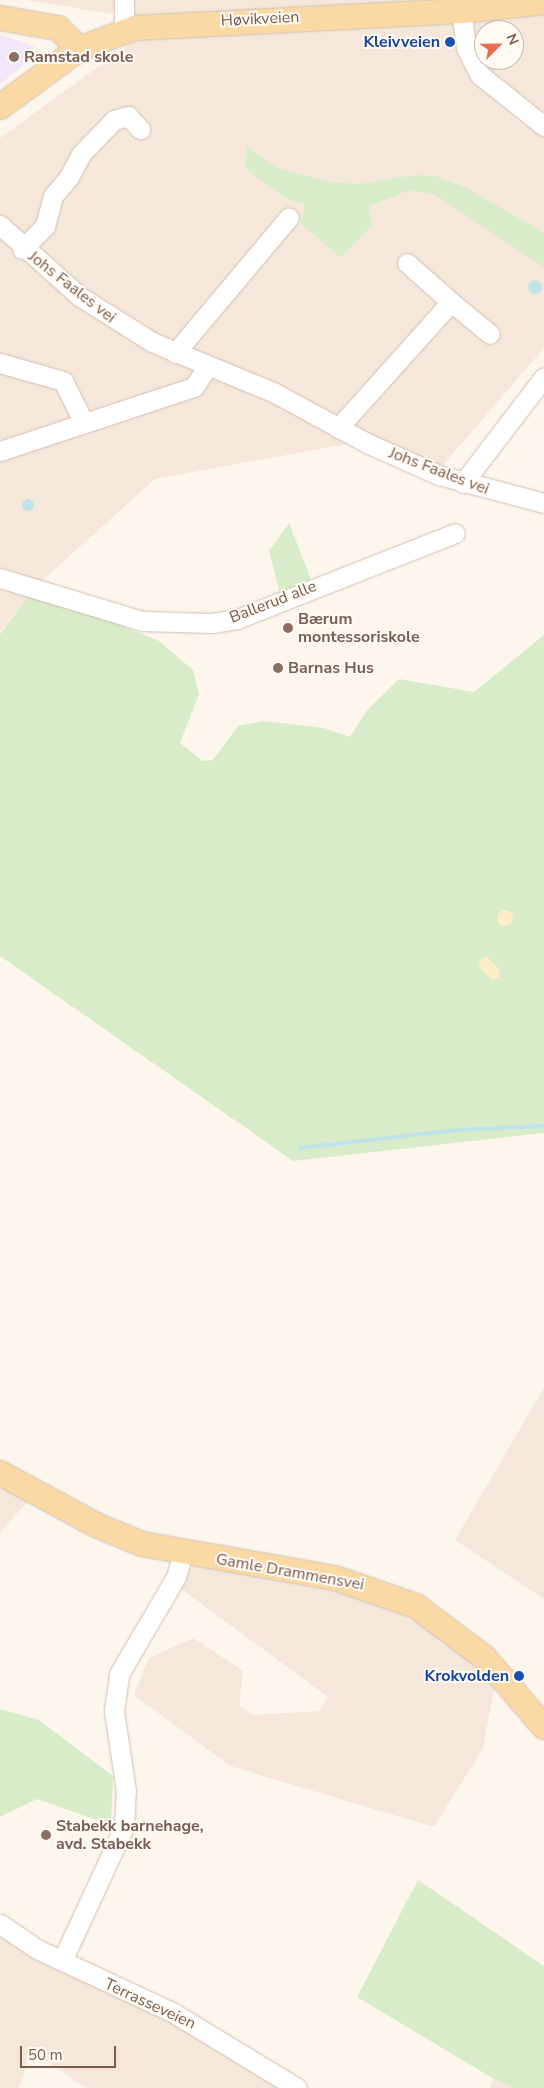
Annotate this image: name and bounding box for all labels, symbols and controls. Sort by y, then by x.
street label: Høvikveien [220,7,300,31]
north arrow [474,20,524,70]
text: N [502,31,523,48]
place label: Kleivveien [363,32,440,52]
marker: Kleivveien [444,36,456,48]
place label: Ramstad skole [24,47,133,67]
marker: Ramstad skole [8,51,20,63]
street label: Johs Faales vei [24,247,120,327]
street label: Johs Faales vei [386,443,492,499]
street label: Ballerud alle [227,577,319,627]
place label: Bærum montessoriskole [298,609,420,647]
marker: Bærum montessoriskole [282,622,294,634]
place label: Barnas Hus [288,658,374,678]
marker: Barnas Hus [272,662,284,674]
street label: Gamle Drammensvei [214,1550,366,1594]
place label: Krokvolden [425,1666,509,1686]
marker: Krokvolden [513,1670,525,1682]
place label: Stabekk barnehage, avd. Stabekk [56,1816,204,1854]
marker: Stabekk barnehage, avd. Stabekk [40,1829,52,1841]
street label: Terrasseveien [101,1974,199,2034]
scale bar [22,2036,119,2068]
text: 50 m [28,2045,63,2065]

